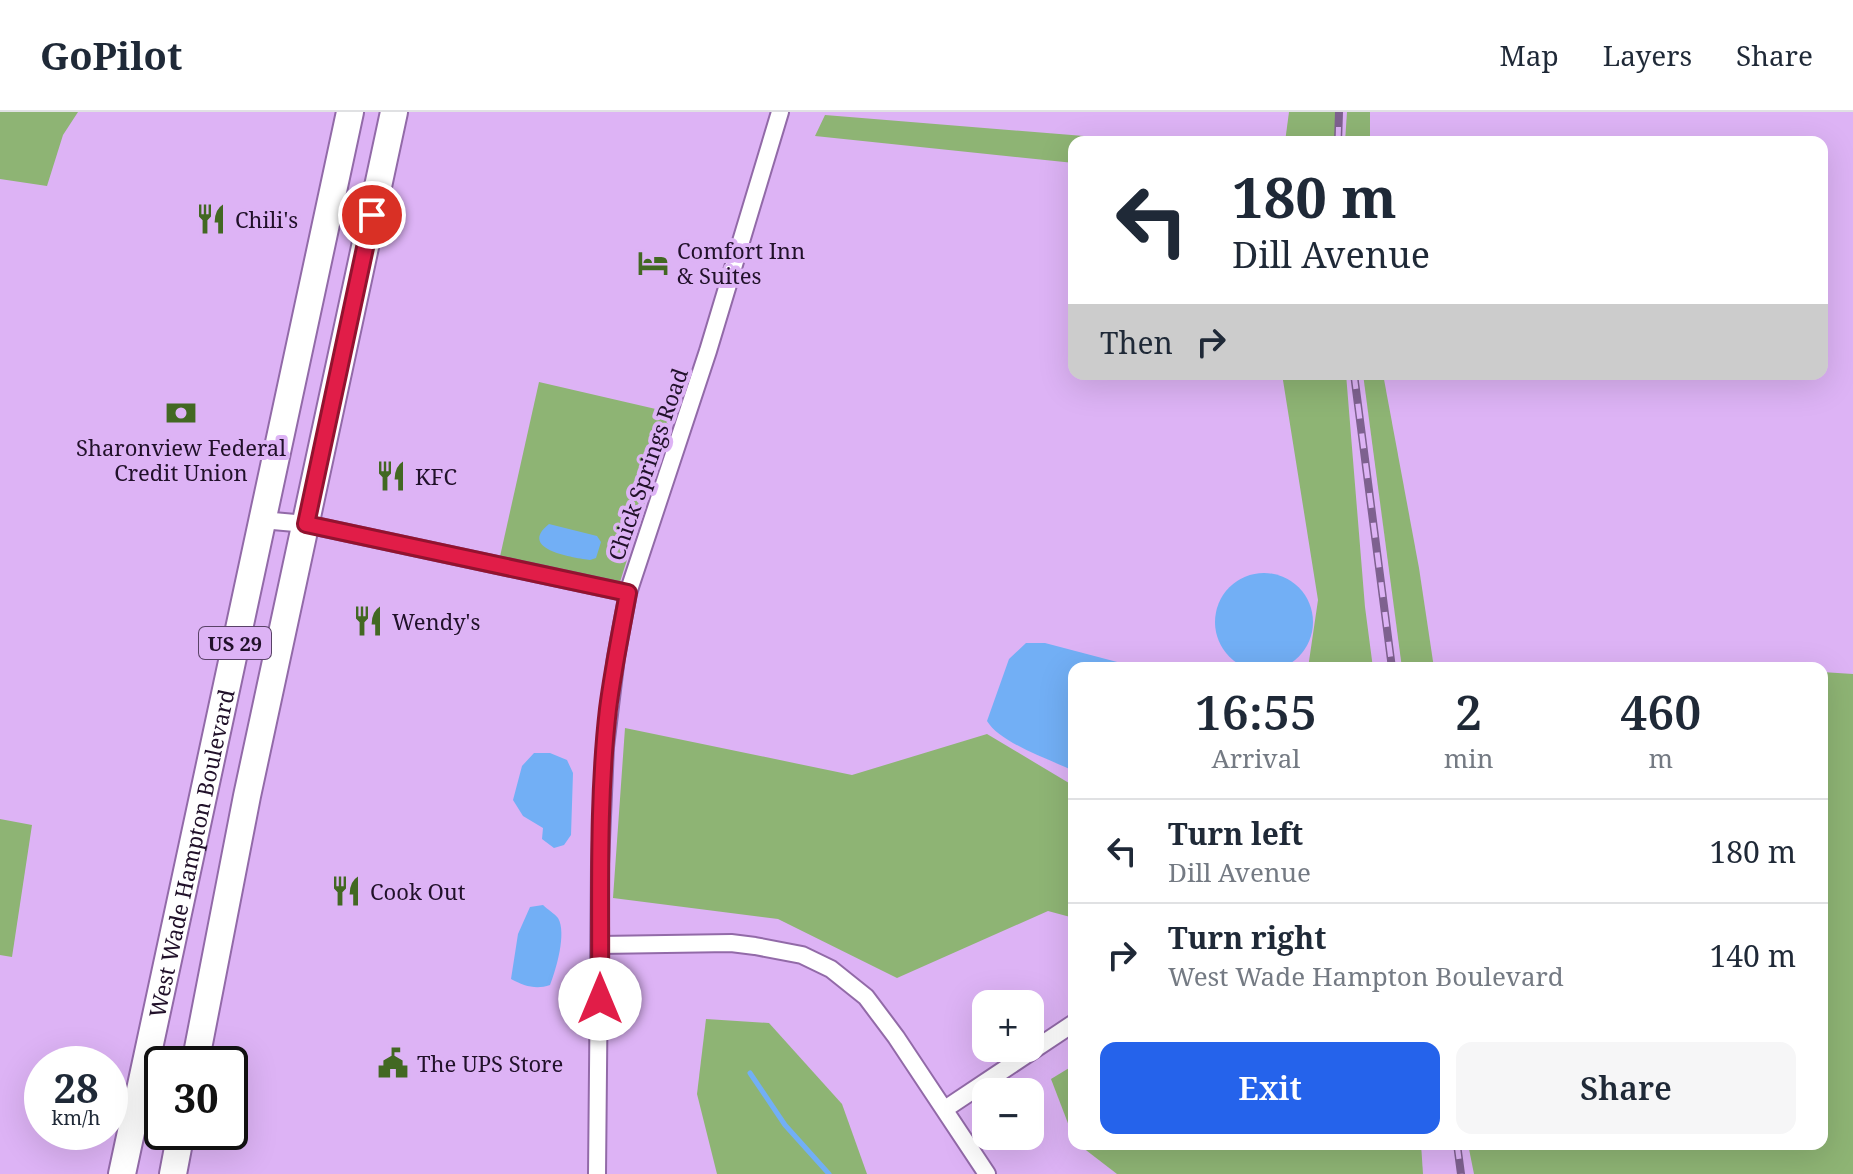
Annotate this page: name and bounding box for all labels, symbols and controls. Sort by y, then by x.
text: GoPilot [40,29,182,81]
text: Map [1500,36,1559,74]
text: Layers [1603,36,1692,74]
text: Share [1736,36,1813,74]
text: 180 m [1232,158,1397,234]
icon: left [1100,168,1204,272]
pin [338,181,406,249]
icon: arrive [350,193,394,237]
restaurant icon: Chili's [194,202,228,236]
place label: Chili's [235,204,298,234]
text: Dill Avenue [1232,230,1430,279]
place label: Comfort Inn & Suites [677,235,805,290]
hotel icon: Comfort Inn & Suites [636,246,670,280]
icon: right [1189,320,1233,364]
text: Then [1100,322,1173,363]
street label: Chick Springs Road [600,363,694,564]
bank icon: Sharonview Federal Credit Union [164,396,198,430]
place label: Sharonview Federal Credit Union [76,432,286,487]
restaurant icon: KFC [374,459,408,493]
place label: KFC [415,461,457,491]
restaurant icon: Wendy's [351,604,385,638]
place label: Wendy's [392,606,480,636]
road number: US 29 [199,627,271,659]
text: 16:55 [1195,679,1317,744]
text: 2 [1455,679,1482,744]
text: 460 [1620,679,1701,744]
street label: West Wade Hampton Boulevard [141,686,241,1020]
text: Arrival [1211,740,1300,776]
text: min [1444,740,1493,776]
text: m [1648,740,1673,776]
text: Turn left [1168,813,1303,854]
icon: left [1100,829,1144,873]
text: 180 m [1710,831,1796,872]
text: Dill Avenue [1168,854,1311,890]
restaurant icon: Cook Out [329,874,363,908]
place label: Cook Out [370,876,466,906]
text: Turn right [1168,917,1326,958]
icon: right [1100,933,1144,977]
text: 140 m [1710,935,1796,976]
position arrow [558,957,642,1041]
text: West Wade Hampton Boulevard [1168,958,1564,994]
map controls [972,990,1044,1150]
button: + [972,990,1044,1062]
button: Exit [1100,1042,1440,1134]
button: Share [1456,1042,1796,1134]
speed limit sign: 30 [144,1046,248,1150]
public building icon: The UPS Store [376,1046,410,1080]
place label: The UPS Store [417,1048,563,1078]
text: 28 [53,1060,99,1115]
button: − [972,1078,1044,1150]
text: km/h [51,1104,101,1131]

